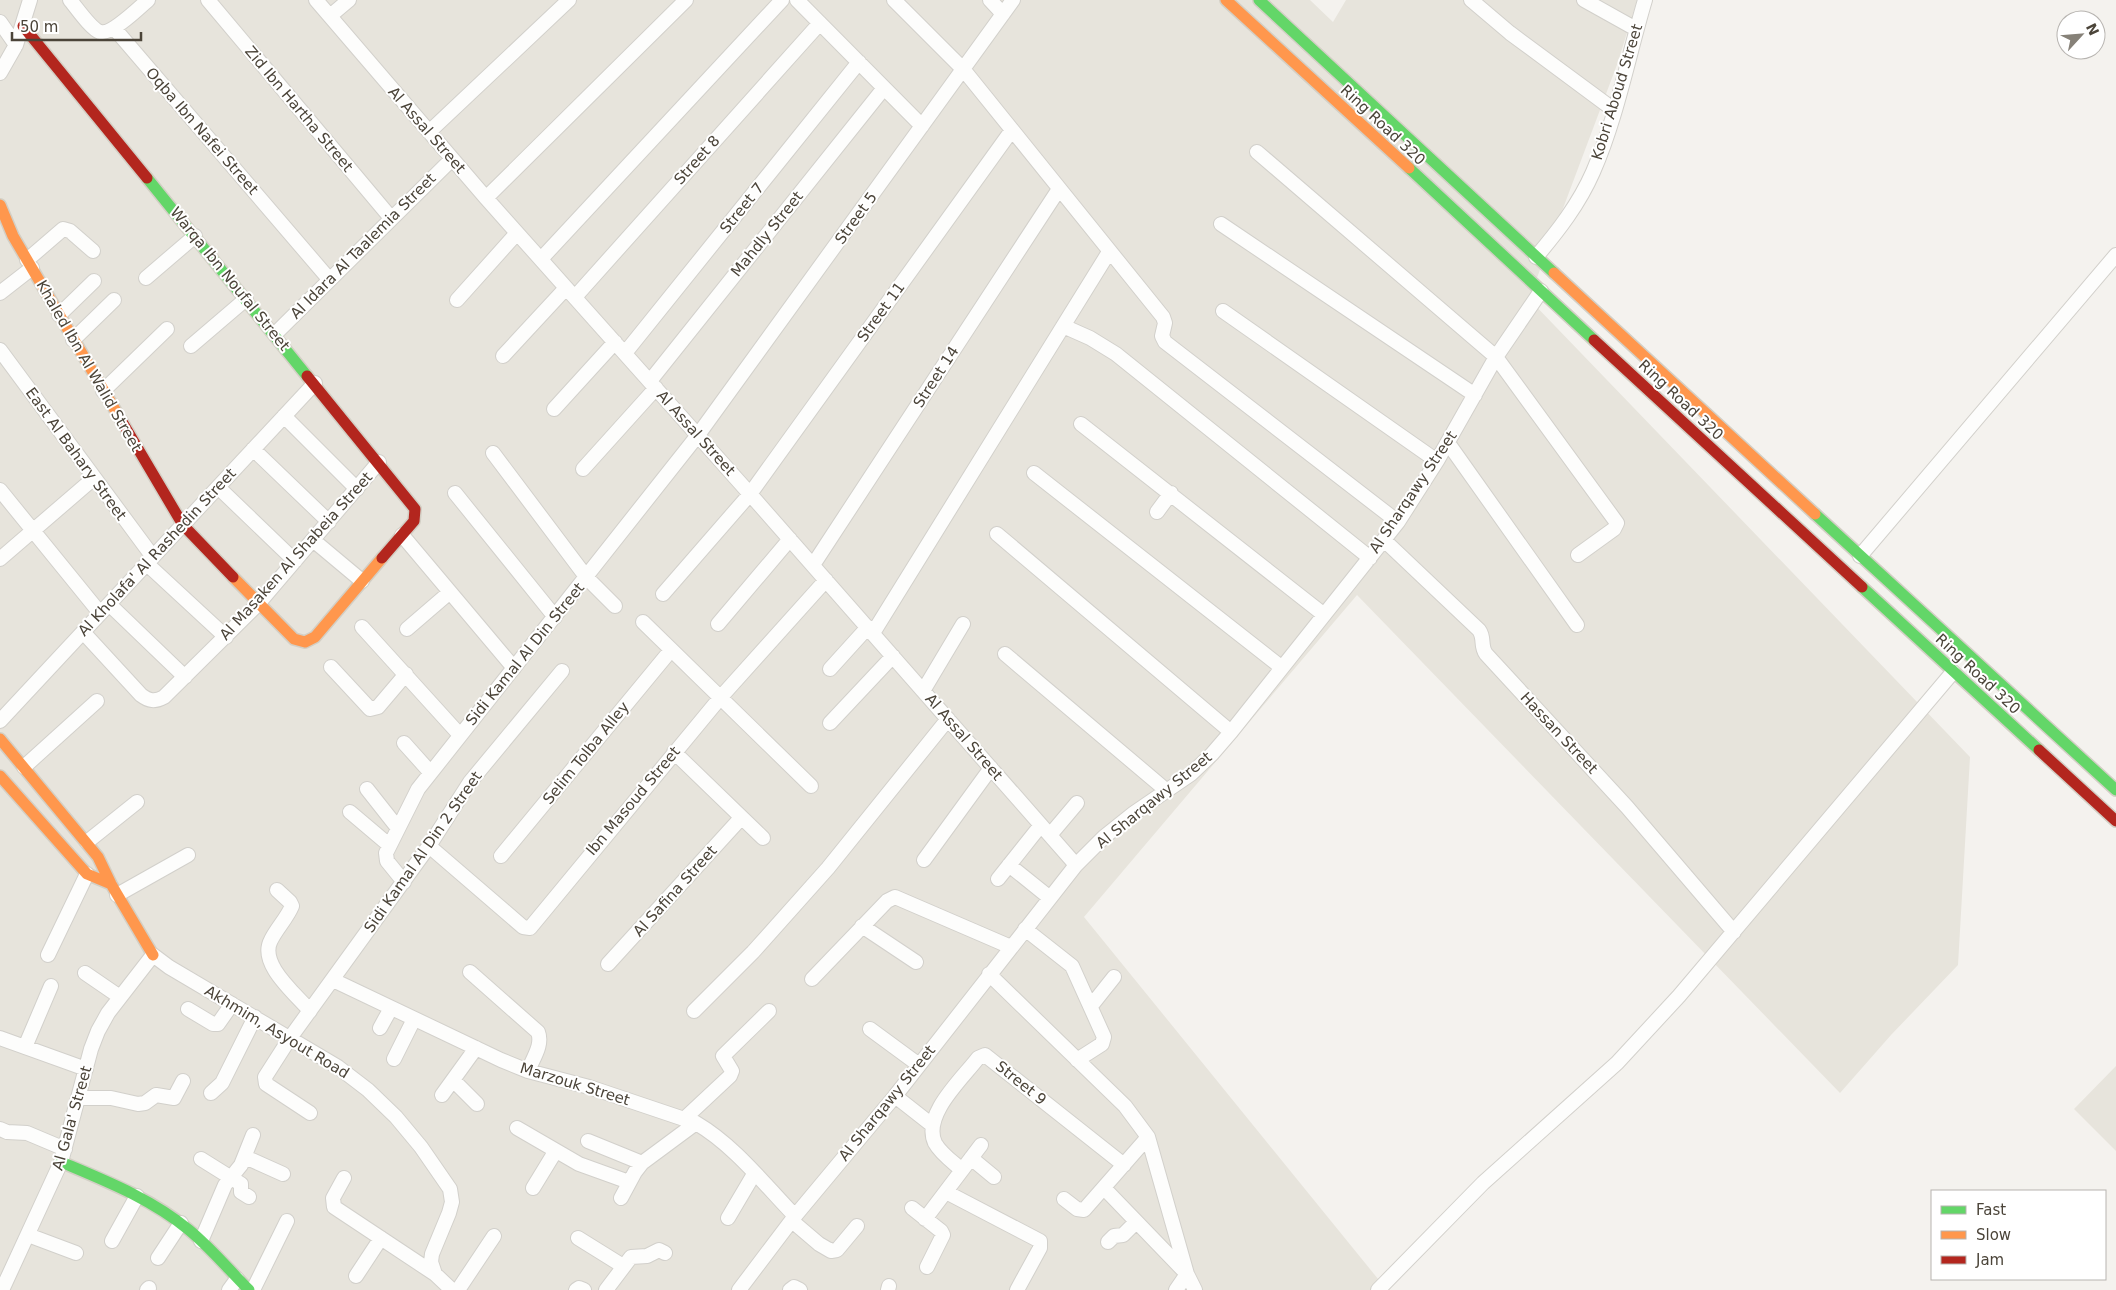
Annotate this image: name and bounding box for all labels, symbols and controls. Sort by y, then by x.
scale bar [12,10,141,42]
north arrow [2056,10,2106,60]
text: 50 m [20,18,58,36]
text: N [2083,21,2102,38]
street label: Kobri Aboud Street [1588,22,1646,162]
street label: Zid Ibn Hartha Street [241,42,357,176]
street label: Oqba Ibn Nafei Street [142,64,262,198]
street label: Ring Road 320 [1337,81,1429,169]
street label: Al Assal Street [385,83,470,177]
street label: Street 8 [670,132,724,188]
street label: Al Idara Al Taalemia Street [286,169,440,323]
street label: Street 7 [716,179,768,237]
street label: Mahdly Street [727,188,807,280]
street label: Street 5 [831,188,881,248]
street label: Warqa Ibn Noufal Street [167,204,294,355]
street label: Khaled Ibn Al Walid Street [32,277,146,455]
street label: Street 11 [853,279,909,345]
street label: Street 14 [910,343,962,411]
street label: Ring Road 320 [1635,356,1727,444]
street label: East Al Bahary Street [22,384,130,524]
street label: Al Assal Street [653,387,739,480]
street label: Al Sharqawy Street [1365,427,1461,557]
street label: Al Kholafa' Al Rashedin Street [74,464,240,640]
street label: Al Masaken Al Shabeia Street [216,468,376,644]
street label: Sidi Kamal Al Din Street [462,579,588,729]
street label: Ring Road 320 [1932,630,2024,718]
street label: Hassan Street [1517,688,1602,778]
street label: Al Assal Street [922,690,1007,784]
street label: Selim Tolba Alley [539,698,633,808]
street label: Ibn Masoud Street [582,743,684,859]
street label: Al Sharqawy Street [1093,748,1216,852]
street label: Sidi Kamal Al Din 2 Street [360,768,486,936]
street label: Al Safina Street [629,842,721,940]
street label: Akhmim, Asyout Road [202,982,352,1082]
street label: Al Sharqawy Street [835,1041,939,1164]
street label: Street 9 [992,1057,1050,1109]
street label: Marzouk Street [518,1059,632,1109]
street label: Al Gala' Street [48,1064,96,1172]
legend [1931,1190,2106,1280]
text: Fast [1976,1201,2006,1219]
text: Slow [1976,1226,2011,1244]
text: Jam [1975,1251,2004,1269]

